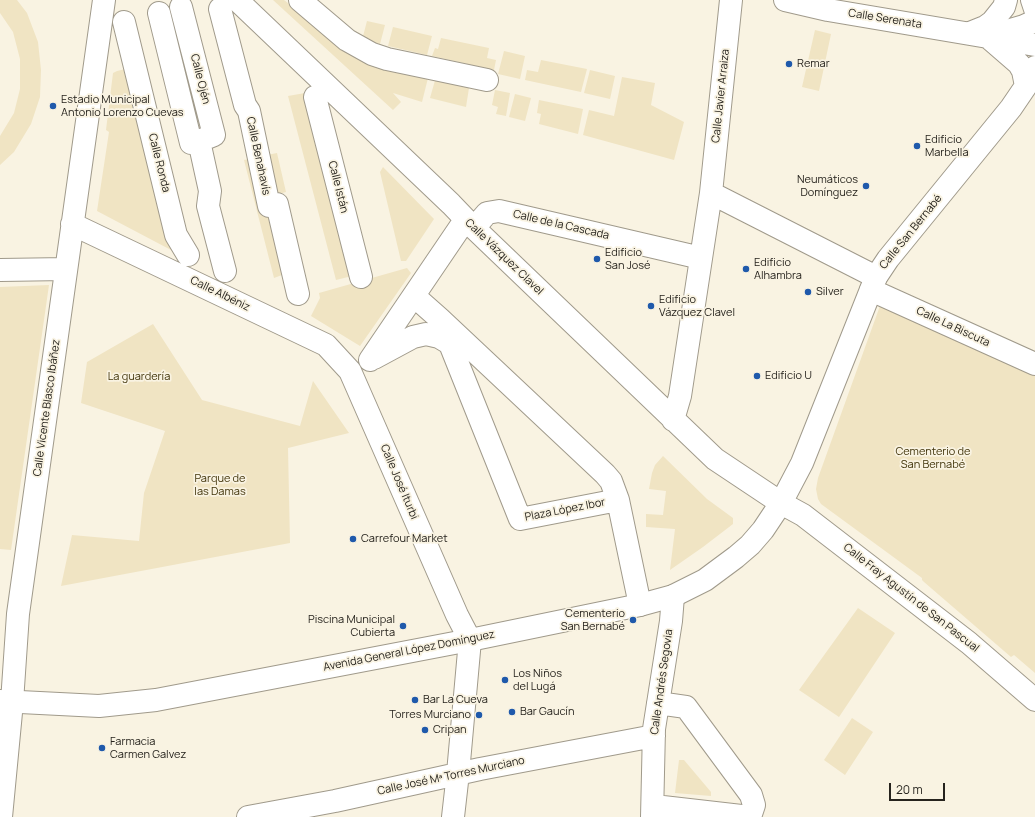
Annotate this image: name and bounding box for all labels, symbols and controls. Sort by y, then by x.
street label: Calle Serenata [847,7,923,31]
street label: Calle Javier Arraiza [709,48,733,144]
street label: Calle Ojén [187,53,213,105]
place label: Remar [797,57,830,71]
marker: Remar [784,59,794,69]
place label: Estadio Municipal Antonio Lorenzo Cuevas [61,93,184,119]
marker: Estadio Municipal Antonio Lorenzo Cuevas [48,101,58,111]
street label: Calle Benahavís [243,116,273,196]
street label: Calle Ronda [145,132,173,194]
place label: Edificio Marbella [925,133,969,159]
marker: Edificio Marbella [912,141,922,151]
street label: Calle Istán [325,160,351,214]
place label: Neumáticos Domínguez [797,173,858,199]
marker: Neumáticos Domínguez [861,181,871,191]
street label: Calle San Bernabé [877,192,945,272]
street label: Calle de la Cascada [512,208,610,242]
street label: Calle Vázquez Clavel [462,216,546,298]
place label: Edificio San José [605,246,650,272]
marker: Edificio San José [592,254,602,264]
place label: Edificio Alhambra [754,256,802,282]
marker: Edificio Alhambra [741,264,751,274]
street label: Calle Albéniz [188,274,252,314]
place label: Silver [816,285,844,299]
marker: Silver [803,287,813,297]
place label: Edificio Vázquez Clavel [659,293,735,319]
marker: Edificio Vázquez Clavel [646,301,656,311]
street label: Calle La Biscuta [914,304,992,350]
street label: Calle Vicente Blasco Ibáñez [31,339,63,477]
place label: Edificio U [765,369,812,383]
park label: La guardería [108,370,170,384]
marker: Edificio U [752,371,762,381]
street label: Calle José Iturbi [377,442,421,522]
park label: Cementerio de San Bernabé [895,445,971,471]
park label: Parque de las Damas [194,472,246,498]
street label: Plaza López Ibor [524,496,606,524]
place label: Carrefour Market [361,532,448,546]
marker: Carrefour Market [348,534,358,544]
street label: Calle Fray Agustín de San Pascual [840,541,982,655]
place label: Cementerio San Bernabé [561,607,625,633]
place label: Piscina Municipal Cubierta [308,613,395,639]
marker: Cementerio San Bernabé [628,615,638,625]
marker: Piscina Municipal Cubierta [398,621,408,631]
street label: Avenida General López Domínguez [322,628,496,674]
street label: Calle Andrés Segovia [648,628,676,736]
place label: Los Niños del Lugá [513,667,562,693]
marker: Los Niños del Lugá [500,675,510,685]
place label: Bar La Cueva [423,693,488,707]
marker: Bar La Cueva [410,695,420,705]
place label: Bar Gaucín [520,705,574,719]
marker: Bar Gaucín [507,707,517,717]
place label: Torres Murciano [389,708,471,722]
marker: Torres Murciano [474,710,484,720]
place label: Cripan [433,723,467,737]
marker: Cripan [420,725,430,735]
place label: Farmacia Carmen Galvez [110,735,186,761]
marker: Farmacia Carmen Galvez [97,743,107,753]
street label: Calle José Mª Torres Murciano [376,754,526,798]
scale bar [891,775,947,801]
text: 20 m [896,781,923,798]

